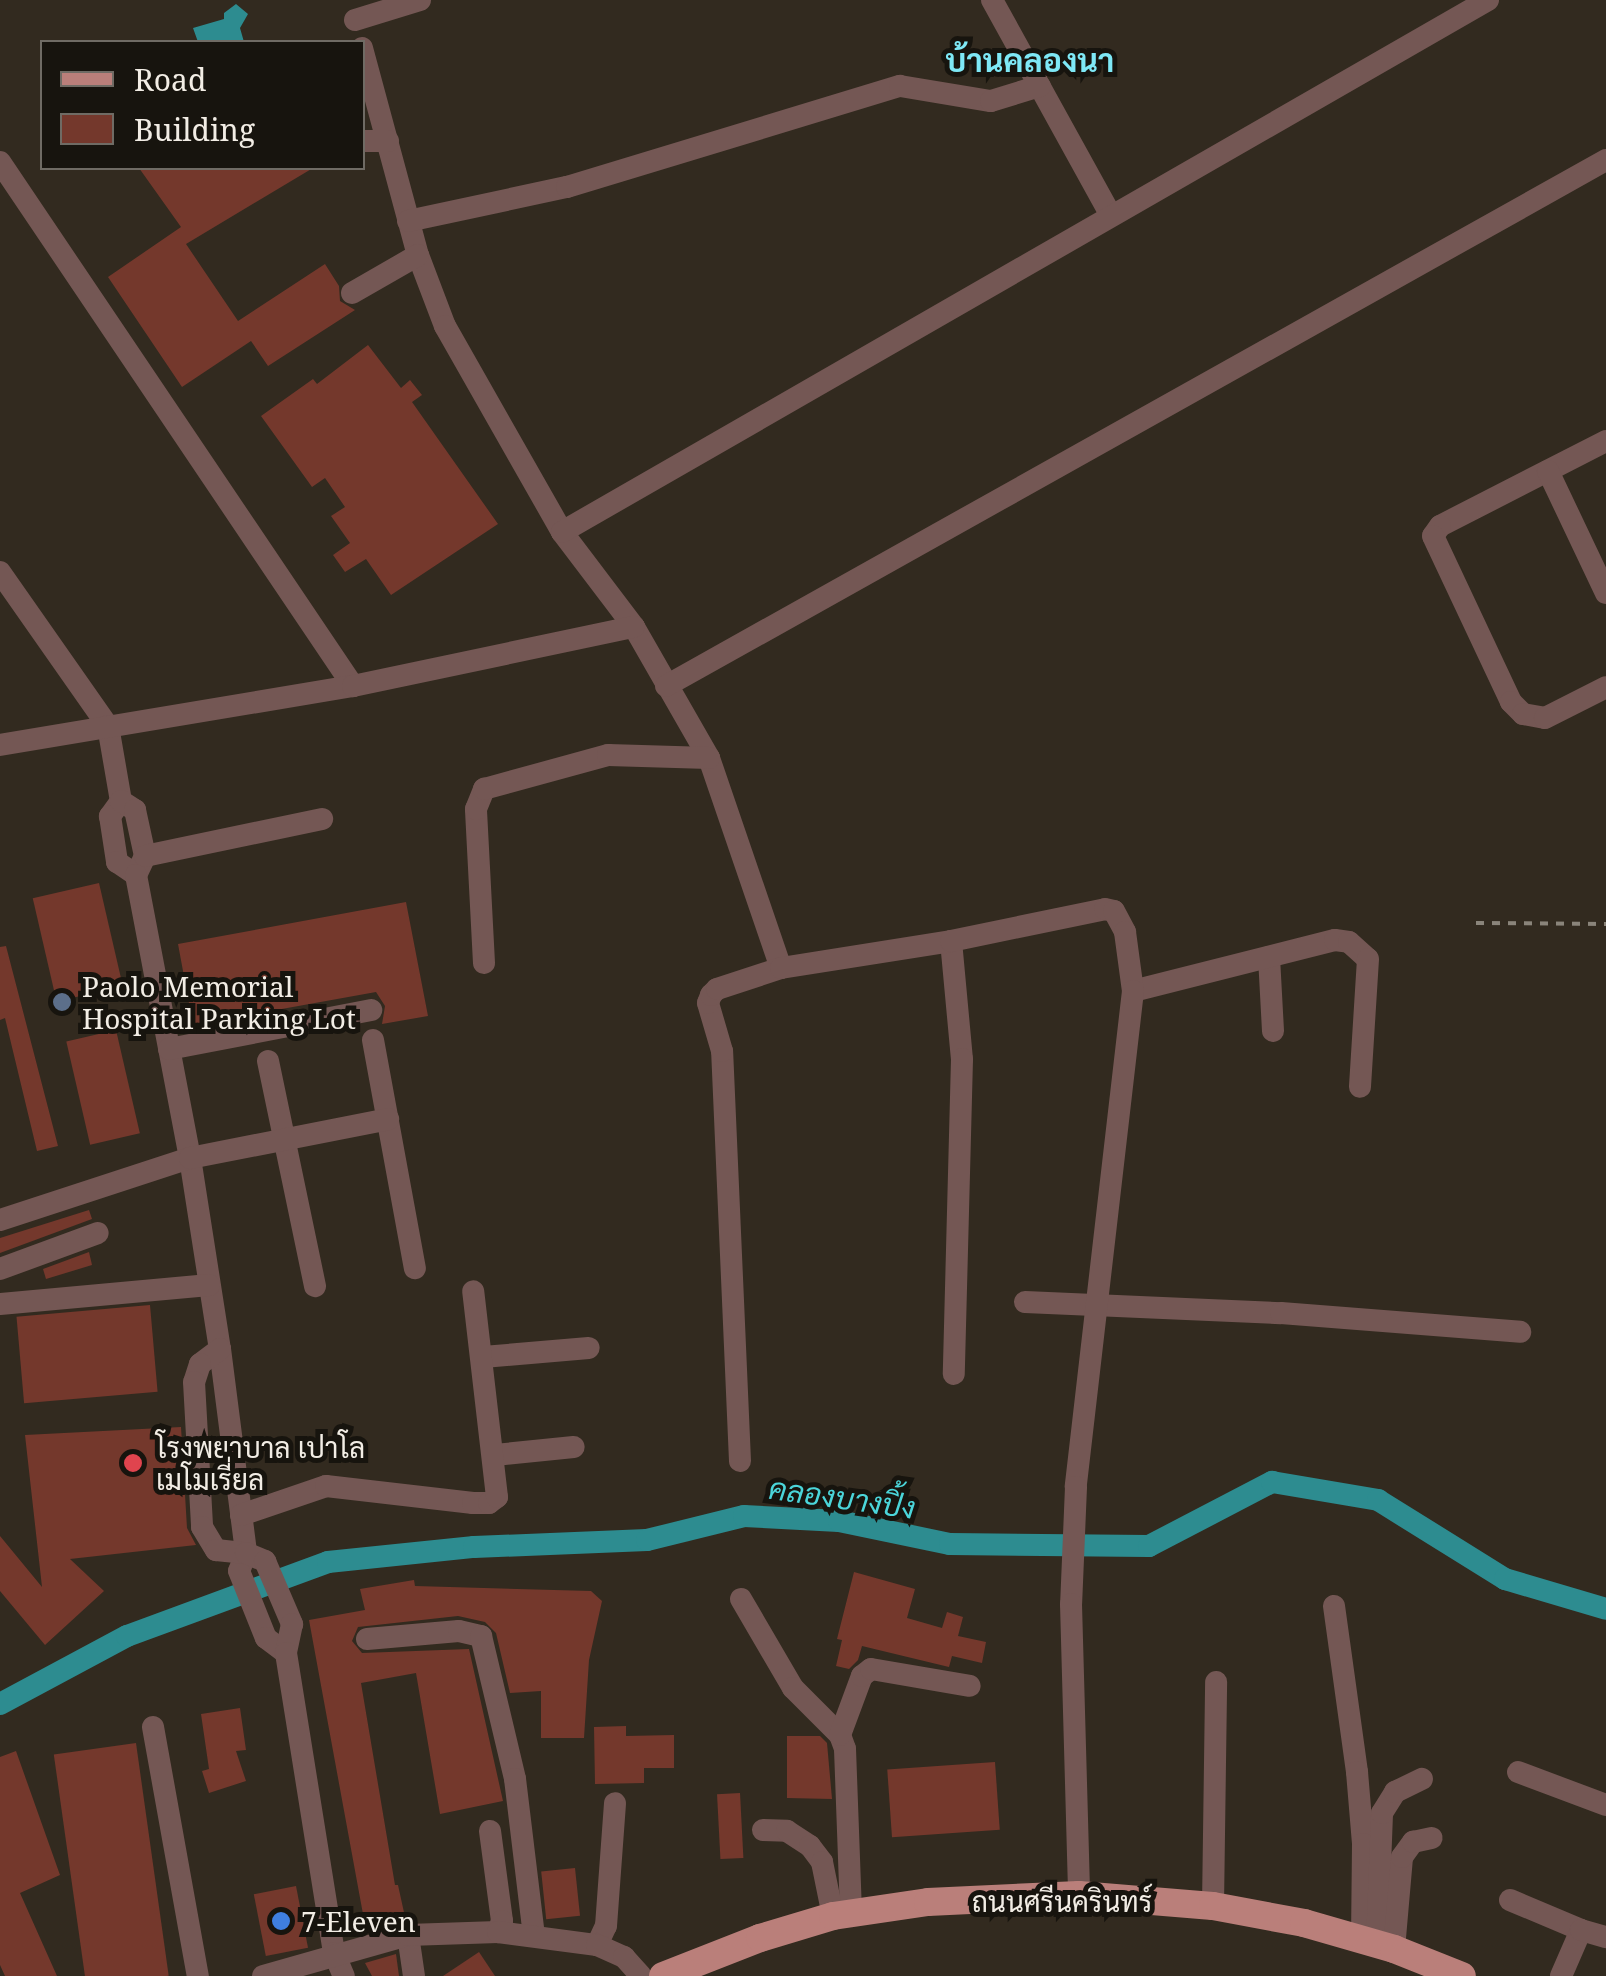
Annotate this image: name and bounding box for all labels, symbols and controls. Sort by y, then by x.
legend [40,40,365,170]
district label: บ้านคลองนา [946,41,1114,79]
text: Road [134,59,206,100]
text: Building [134,109,255,150]
place label: Paolo Memorial Hospital Parking Lot [82,969,356,1035]
marker: Paolo Memorial Hospital Parking Lot [51,991,73,1013]
place label: โรงพยาบาล เปาโล เมโมเรี่ยล [156,1430,365,1496]
marker: โรงพยาบาล เปาโล เมโมเรี่ยล [120,1450,146,1476]
water label: คลองบางปิ้ง [766,1470,918,1526]
street label: ถนนศรีนครินทร์ [972,1884,1152,1918]
place label: 7-Eleven [301,1904,416,1938]
marker: 7-Eleven [270,1910,292,1932]

